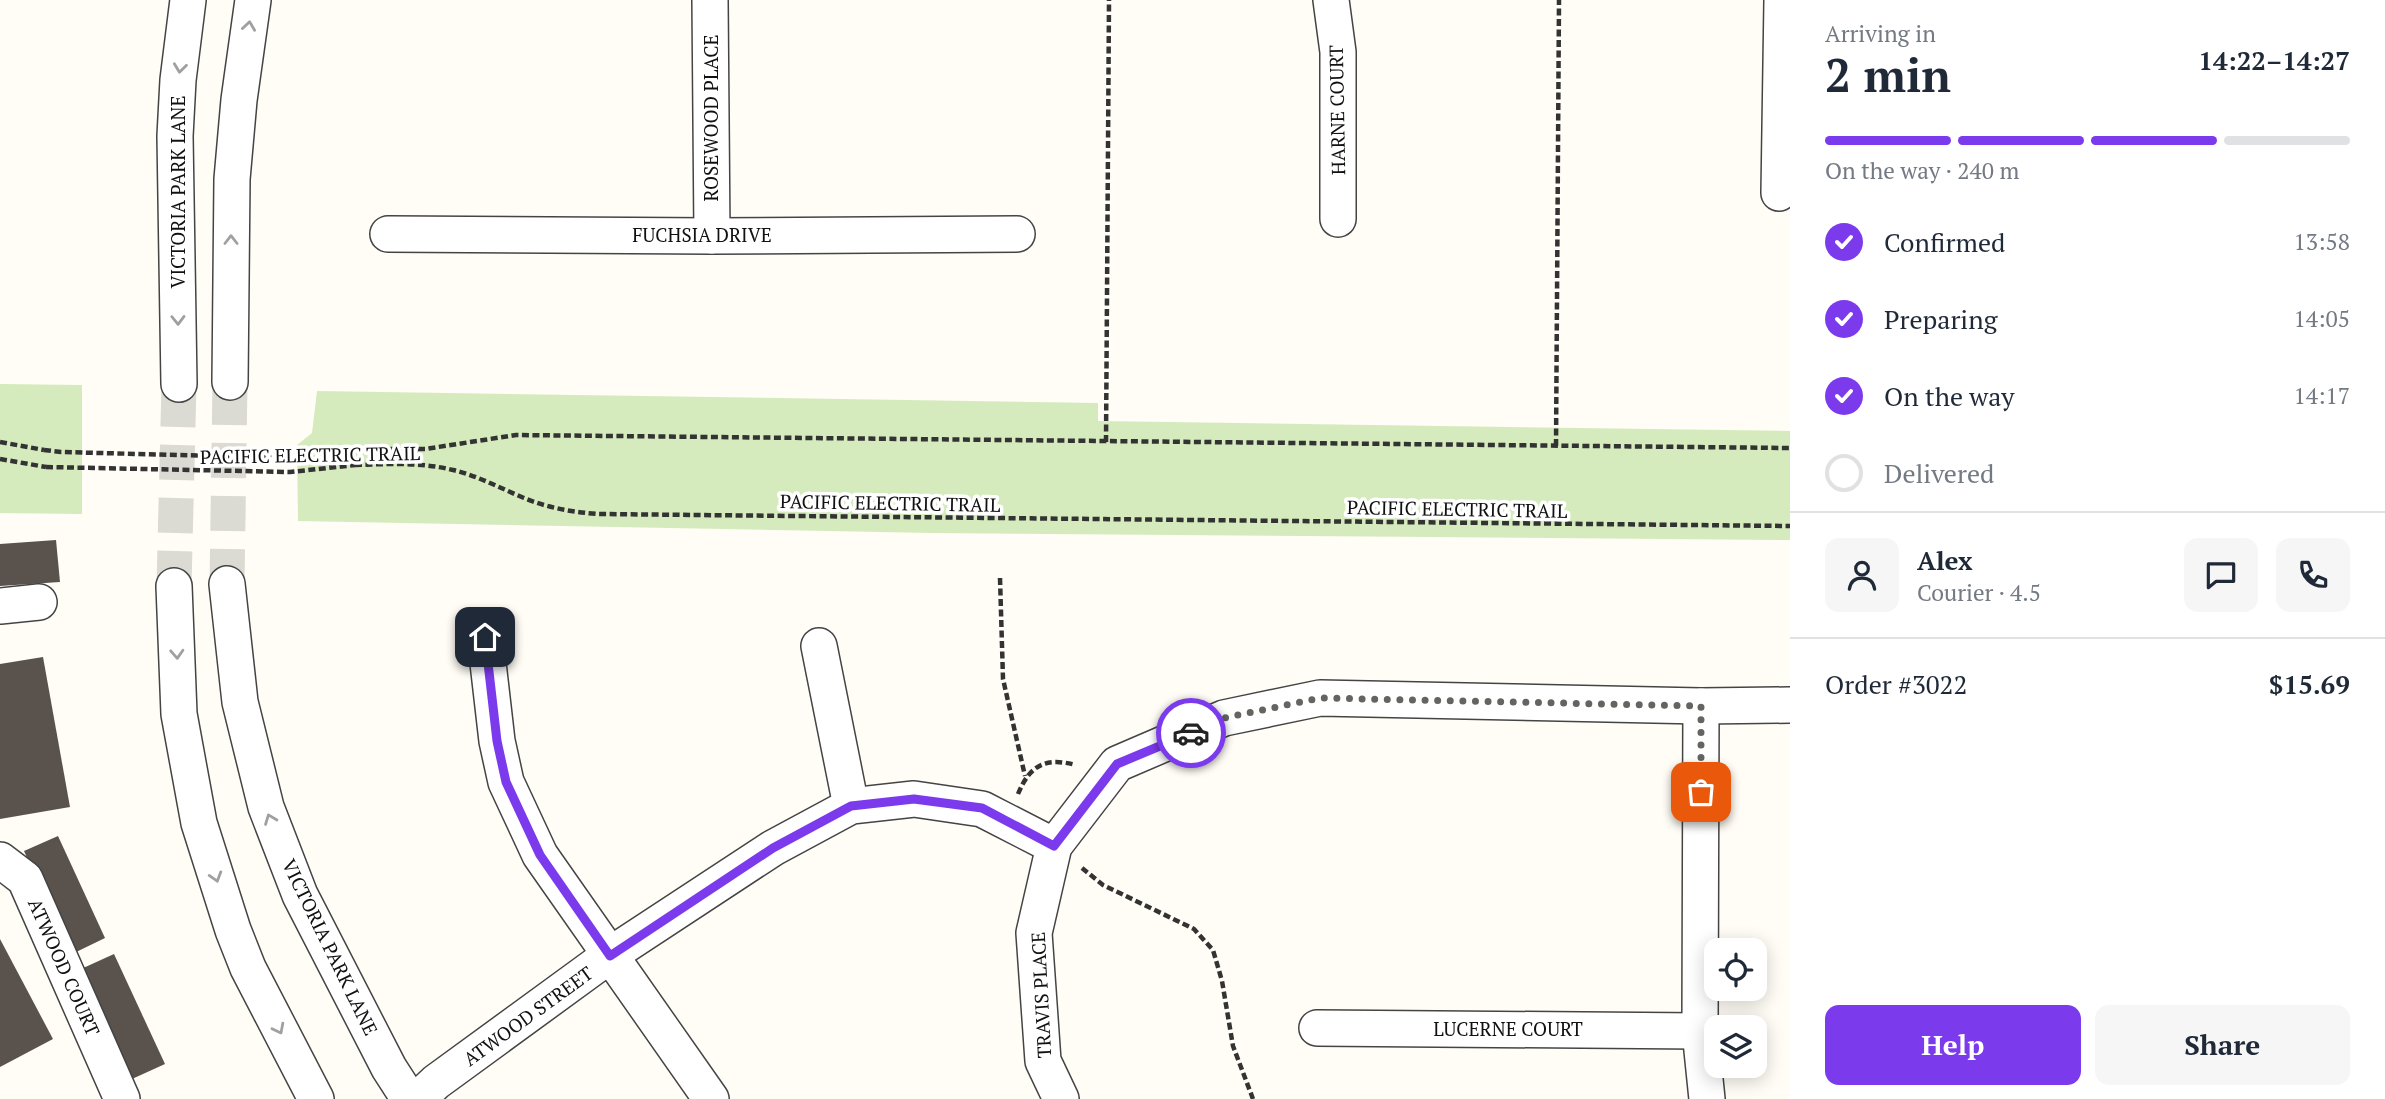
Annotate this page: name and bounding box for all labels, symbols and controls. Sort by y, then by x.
text: Arriving in [1825,18,1936,49]
one-way arrow [242,20,257,31]
street label: ROSEWOOD PLACE [698,34,723,202]
text: 14:22–14:27 [2198,43,2350,77]
text: 2 min [1825,44,1951,105]
street label: HARNE COURT [1323,45,1350,175]
one-way arrow [172,62,187,74]
street label: VICTORIA PARK LANE [165,95,190,289]
text: On the way · 240 m [1825,155,2019,186]
street label: FUCHSIA DRIVE [632,222,772,247]
icon: check [1825,223,1863,261]
text: Confirmed [1884,225,2005,259]
text: 13:58 [2293,226,2350,257]
one-way arrow [223,234,239,245]
icon: check [1825,300,1863,338]
text: Preparing [1884,302,1997,336]
text: 14:05 [2293,303,2350,334]
one-way arrow [170,315,186,325]
icon: check [1825,377,1863,415]
text: On the way [1884,379,2015,413]
text: 14:17 [2293,380,2350,411]
street label: PACIFIC ELECTRIC TRAIL [200,440,421,469]
text: Delivered [1884,456,1994,490]
street label: PACIFIC ELECTRIC TRAIL [780,488,1001,517]
street label: PACIFIC ELECTRIC TRAIL [1347,494,1568,523]
button: person [1825,538,1899,612]
button: chat [2184,538,2258,612]
button: phone [2276,538,2350,612]
text: Alex [1917,543,1973,577]
text: Courier · 4.5 [1917,577,2041,608]
pin [455,607,515,667]
icon: home [466,618,504,656]
one-way arrow [169,649,184,660]
text: Order #3022 [1825,667,1967,701]
text: $15.69 [2269,667,2350,701]
courier [1156,698,1226,768]
icon: car [1172,714,1210,752]
pin [1671,762,1731,822]
icon: bag [1682,773,1720,811]
one-way arrow [265,813,279,825]
street label: VICTORIA PARK LANE [277,855,384,1039]
one-way arrow [208,871,223,883]
street label: ATWOOD COURT [23,894,106,1040]
street label: TRAVIS PLACE [1025,931,1056,1059]
map controls [1704,938,1767,1078]
button: locate [1704,938,1767,1001]
street label: ATWOOD STREET [458,960,598,1071]
button: Help [1825,1005,2081,1085]
button: Share [2095,1005,2350,1085]
button: layers [1704,1015,1767,1078]
street label: LUCERNE COURT [1433,1016,1583,1041]
one-way arrow [271,1022,284,1034]

